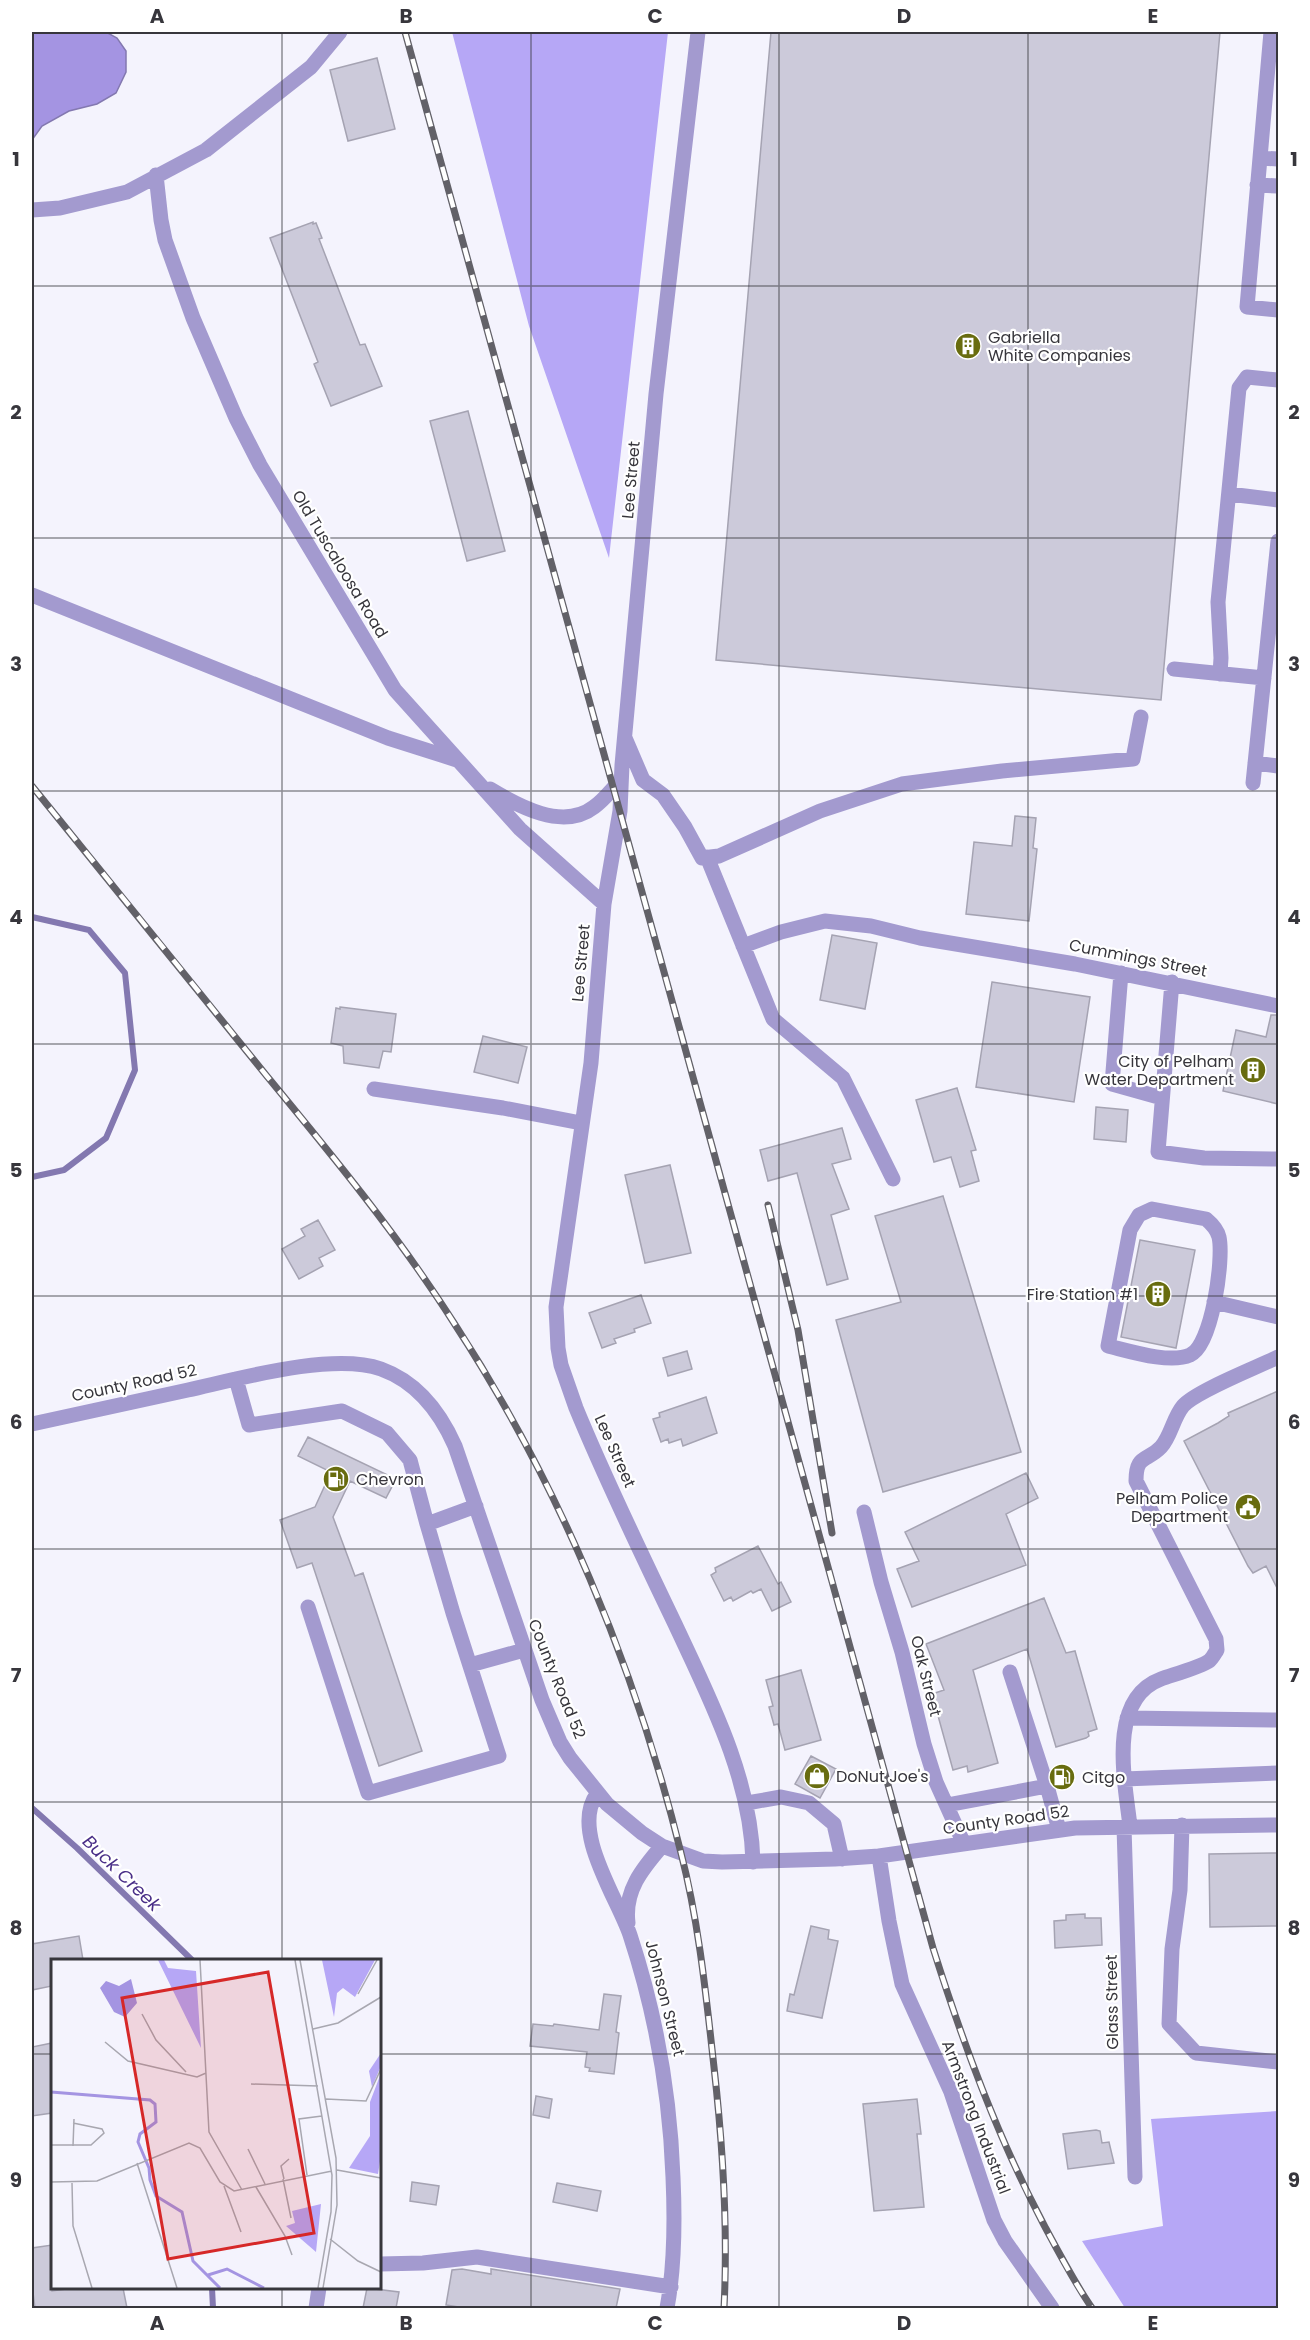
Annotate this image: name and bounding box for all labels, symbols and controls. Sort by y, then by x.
text: A [150,2,165,30]
text: B [399,2,413,30]
text: C [647,2,663,30]
text: D [897,2,911,30]
text: E [1148,2,1158,30]
text: 1 [12,145,20,173]
text: 1 [1290,145,1298,173]
place label: Gabriella White Companies [988,326,1131,367]
building icon: Gabriella White Companies [953,331,983,361]
text: 2 [10,398,22,426]
text: 2 [1288,398,1300,426]
street label: Lee Street [616,440,646,520]
street label: Old Tuscaloosa Road [287,486,393,642]
text: 3 [10,650,22,678]
text: 3 [1288,650,1300,678]
text: 4 [9,903,23,931]
text: 4 [1287,903,1301,931]
street label: Lee Street [566,923,596,1003]
street label: Cummings Street [1067,933,1209,983]
place label: City of Pelham Water Department [1084,1050,1234,1091]
building icon: City of Pelham Water Department [1238,1055,1268,1085]
text: 5 [10,1156,23,1184]
text: 5 [1288,1156,1301,1184]
building icon: Fire Station #1 [1143,1279,1173,1309]
place label: Fire Station #1 [1027,1283,1138,1306]
street label: County Road 52 [69,1359,199,1407]
text: 6 [10,1408,22,1436]
text: 6 [1288,1408,1300,1436]
street label: Lee Street [589,1411,641,1491]
fuel station icon: Chevron [321,1464,351,1494]
place label: Chevron [356,1468,424,1491]
place label: Pelham Police Department [1116,1487,1228,1528]
public building icon: Pelham Police Department [1233,1492,1263,1522]
street label: County Road 52 [522,1616,592,1742]
street label: Oak Street [905,1633,947,1719]
text: 7 [11,1661,22,1689]
text: 7 [1289,1661,1300,1689]
shop icon: DoNut Joe's [802,1761,832,1791]
fuel station icon: Citgo [1047,1762,1077,1792]
place label: DoNut Joe's [836,1765,929,1788]
place label: Citgo [1082,1766,1125,1789]
street label: County Road 52 [941,1800,1071,1840]
water label: Buck Creek [77,1829,167,1917]
text: 8 [10,1914,22,1942]
text: 8 [1288,1914,1300,1942]
street label: Johnson Street [639,1937,691,2059]
street label: Glass Street [1100,1954,1124,2050]
inset map [51,1959,381,2289]
street label: Armstrong Industrial [936,2037,1016,2197]
text: 9 [10,2166,22,2194]
text: 9 [1288,2166,1300,2194]
text: A [150,2309,165,2337]
text: B [399,2309,413,2337]
text: C [647,2309,663,2337]
text: D [897,2309,911,2337]
text: E [1148,2309,1158,2337]

